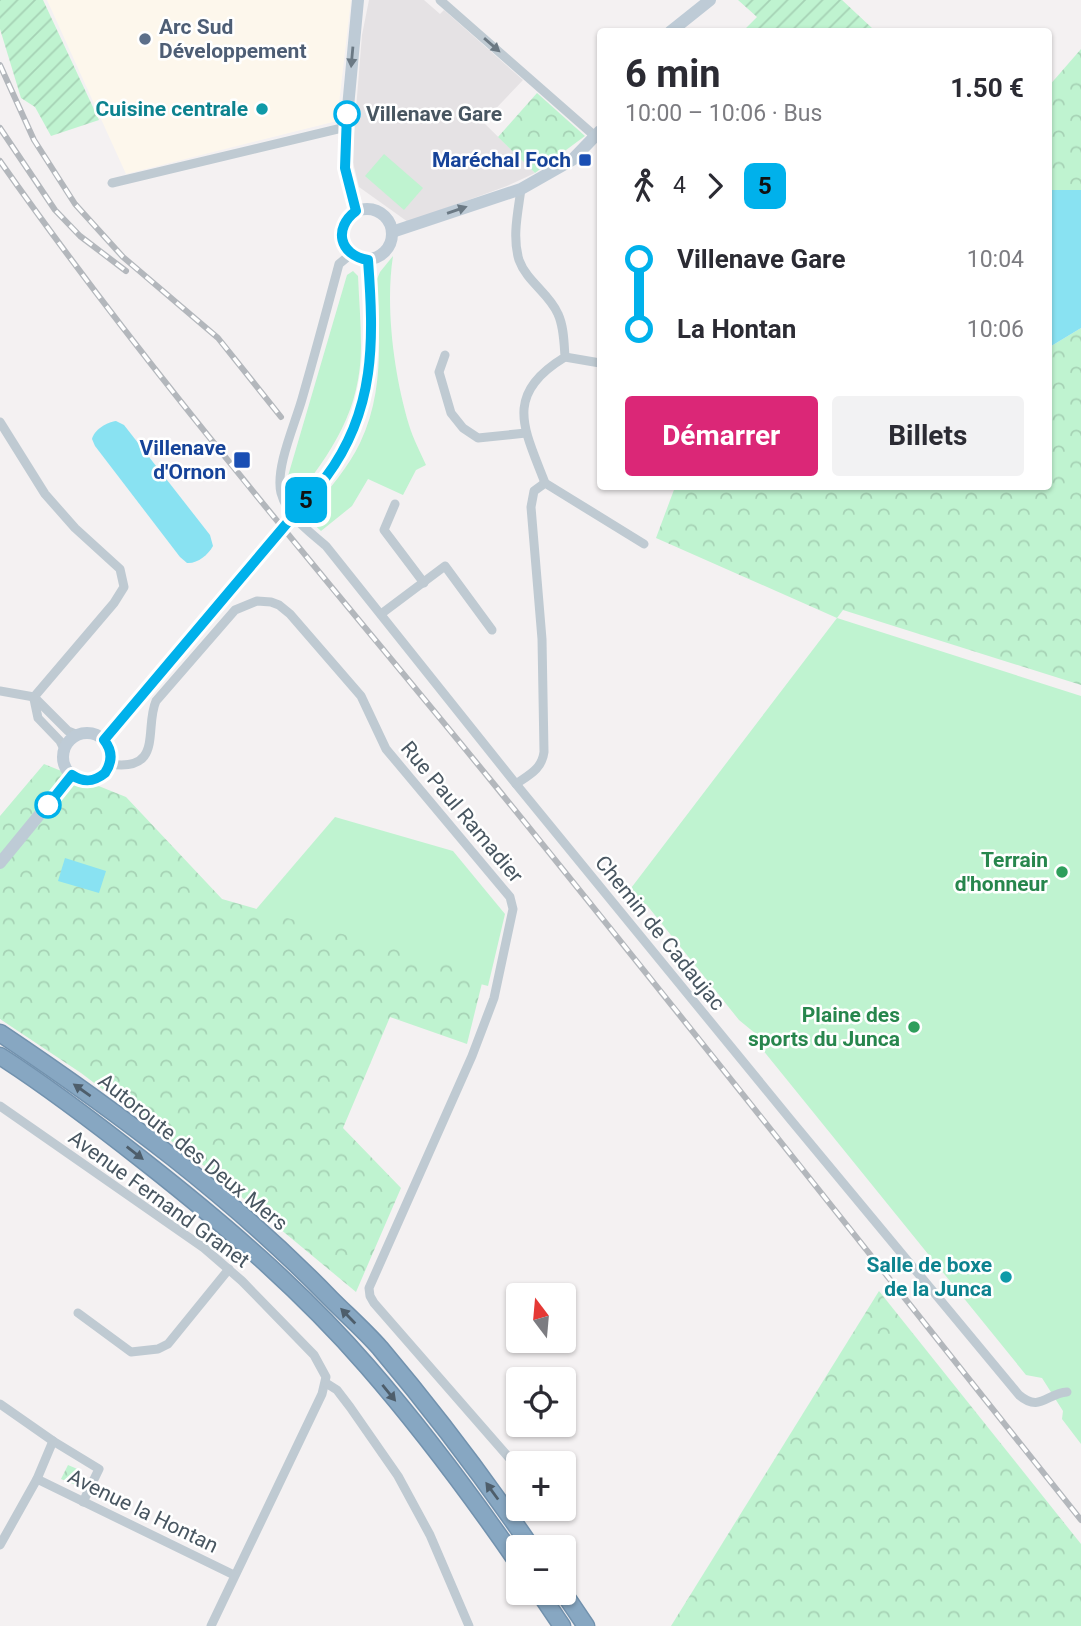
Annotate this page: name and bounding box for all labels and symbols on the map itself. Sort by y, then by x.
place label: Arc Sud Développement [159,15,306,63]
marker: Arc Sud Développement [137,31,153,47]
one-way arrow [483,37,500,52]
one-way arrow [346,46,357,68]
place label: Cuisine centrale [96,97,248,121]
marker: Cuisine centrale [254,101,270,117]
marker: Villenave Gare [334,101,360,127]
place label: Villenave Gare [366,102,502,126]
place label: Maréchal Foch [432,148,571,172]
marker: Maréchal Foch [577,152,593,168]
one-way arrow [446,204,467,215]
place label: Villenave d'Ornon [140,436,226,484]
marker: Villenave d'Ornon [232,450,252,470]
line badge: 5 [283,477,329,523]
street label: Rue Paul Ramadier [396,737,528,887]
unlabelled marker [35,792,61,818]
place label: Terrain d'honneur [955,848,1048,896]
street label: Chemin de Cadaujac [590,851,730,1015]
marker: Terrain d'honneur [1054,864,1070,880]
place label: Plaine des sports du Junca [748,1003,900,1051]
marker: Plaine des sports du Junca [906,1019,922,1035]
street label: Autoroute des Deux Mers [94,1068,292,1236]
one-way arrow [73,1083,91,1097]
street label: Avenue Fernand Granet [64,1125,254,1273]
one-way arrow [125,1146,143,1161]
place label: Salle de boxe de la Junca [867,1253,992,1301]
marker: Salle de boxe de la Junca [998,1269,1014,1285]
north arrow [506,1283,576,1353]
one-way arrow [339,1307,356,1324]
one-way arrow [381,1384,396,1401]
street label: Avenue la Hontan [64,1464,222,1558]
one-way arrow [485,1482,499,1500]

